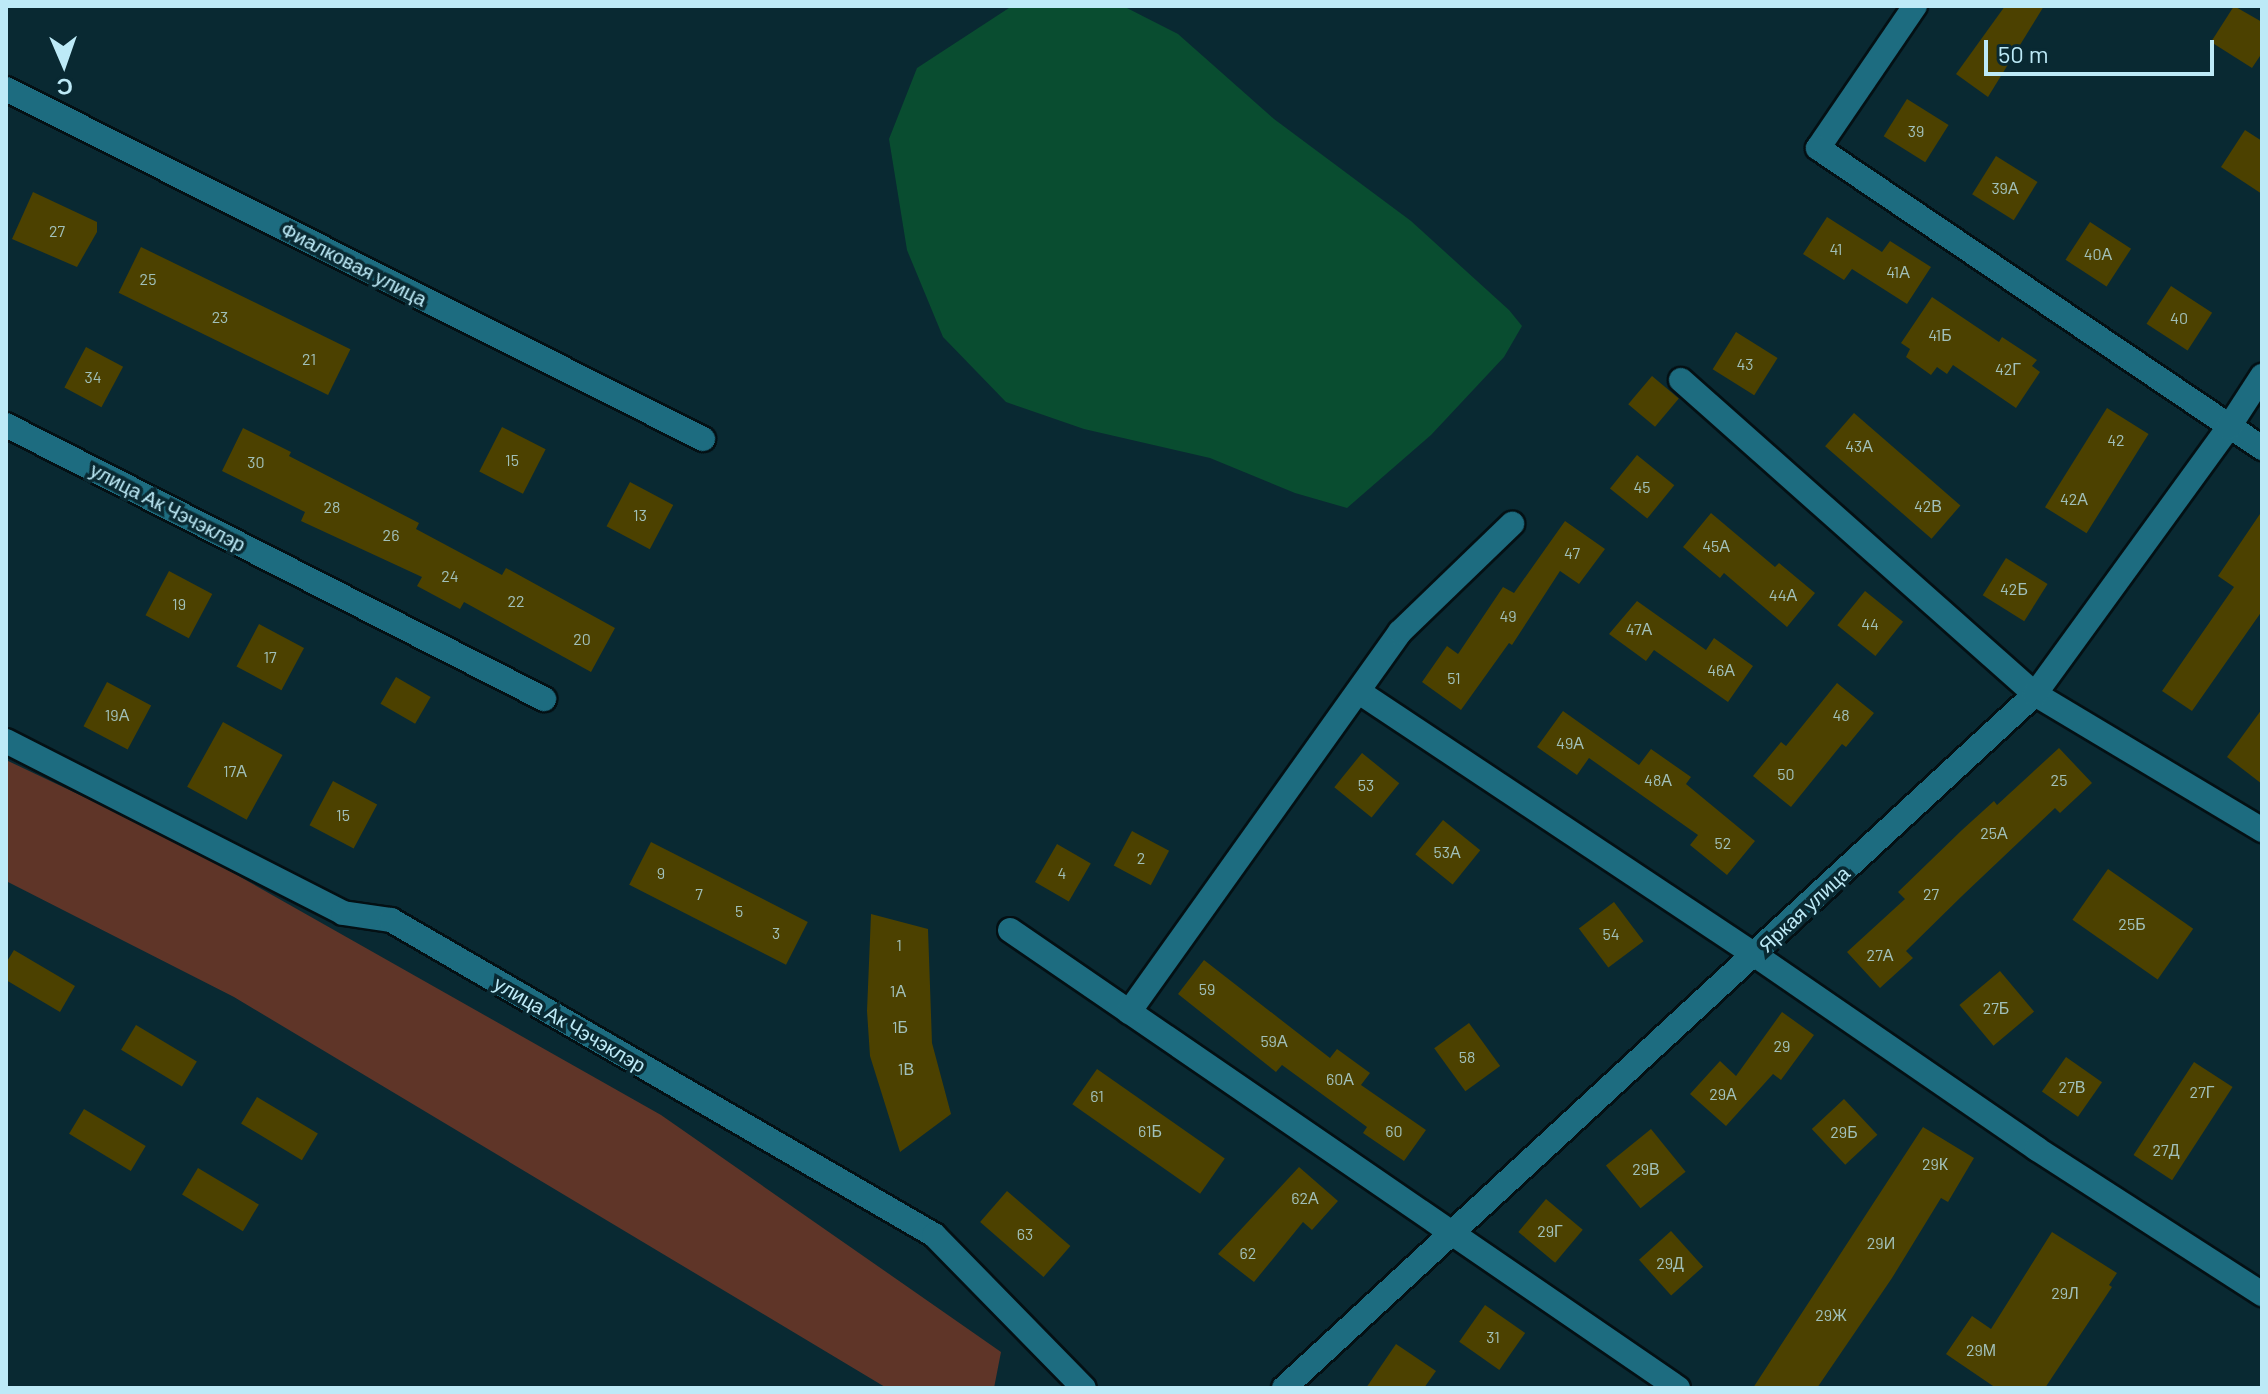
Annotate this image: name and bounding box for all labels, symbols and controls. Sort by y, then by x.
north arrow [24,24,104,104]
scale bar [1988,24,2218,74]
text: 50 m [1998,39,2049,68]
text: С [56,75,73,101]
house number: 39 [1908,121,1924,141]
house number: 39А [1991,178,2019,198]
street label: Фиалковая улица [277,217,431,311]
house number: 27 [49,221,65,241]
house number: 41 [1830,239,1842,259]
house number: 40А [2084,244,2112,264]
house number: 41А [1886,262,1910,282]
house number: 25 [140,269,156,289]
house number: 23 [212,307,228,327]
house number: 40 [2170,308,2188,328]
house number: 41Б [1928,325,1952,345]
house number: 21 [302,349,316,369]
house number: 43 [1736,354,1754,374]
house number: 42Г [1995,359,2021,379]
house number: 34 [84,367,102,387]
house number: 42 [2107,430,2125,450]
house number: 43А [1845,436,1873,456]
house number: 15 [505,450,519,470]
house number: 30 [247,452,265,472]
street label: улица Ак Чэчэклэр [86,457,250,557]
house number: 45 [1633,477,1651,497]
house number: 42А [2060,489,2088,509]
house number: 42В [1914,496,1942,516]
house number: 28 [324,497,340,517]
house number: 13 [633,505,647,525]
house number: 26 [383,525,399,545]
house number: 45А [1702,536,1730,556]
house number: 47 [1564,543,1580,563]
house number: 24 [441,566,459,586]
house number: 42Б [2000,579,2028,599]
house number: 44А [1769,585,1797,605]
house number: 22 [507,591,525,611]
house number: 19 [172,594,186,614]
house number: 49 [1499,606,1517,626]
house number: 44 [1861,614,1879,634]
house number: 47А [1626,619,1652,639]
house number: 20 [573,629,591,649]
house number: 17 [263,647,277,667]
house number: 46А [1707,660,1735,680]
house number: 51 [1447,668,1461,688]
house number: 19А [105,705,129,725]
house number: 48 [1832,705,1850,725]
house number: 49А [1556,733,1584,753]
house number: 17А [223,761,247,781]
house number: 50 [1777,764,1795,784]
house number: 48А [1644,770,1672,790]
house number: 25 [2051,770,2067,790]
house number: 53 [1358,775,1374,795]
house number: 15 [336,805,350,825]
house number: 25А [1980,823,2008,843]
house number: 52 [1715,833,1731,853]
house number: 53А [1433,842,1461,862]
house number: 2 [1137,848,1145,868]
street label: Яркая улица [1754,861,1854,957]
house number: 9 [657,863,665,883]
house number: 4 [1058,863,1066,883]
house number: 7 [695,884,703,904]
house number: 27 [1923,884,1939,904]
house number: 5 [735,901,743,921]
house number: 25Б [2118,914,2146,934]
house number: 3 [772,923,780,943]
house number: 54 [1602,924,1620,944]
house number: 1 [896,935,902,955]
house number: 27А [1867,945,1893,965]
street label: улица Ак Чэчэклэр [490,971,650,1077]
house number: 59 [1199,979,1215,999]
house number: 1А [890,981,906,1001]
house number: 27Б [1983,998,2009,1018]
house number: 1Б [892,1017,908,1037]
house number: 59А [1260,1031,1288,1051]
house number: 29 [1774,1036,1790,1056]
house number: 58 [1459,1047,1475,1067]
house number: 1В [898,1059,914,1079]
house number: 60А [1326,1069,1354,1089]
house number: 27В [2059,1077,2085,1097]
house number: 27Г [2190,1082,2214,1102]
house number: 29А [1709,1084,1737,1104]
house number: 61 [1090,1086,1104,1106]
house number: 61Б [1138,1121,1162,1141]
house number: 60 [1385,1121,1403,1141]
house number: 29Б [1830,1122,1858,1142]
house number: 27Д [2153,1140,2179,1160]
house number: 29К [1922,1154,1948,1174]
house number: 29В [1632,1159,1660,1179]
house number: 62А [1291,1188,1319,1208]
house number: 29Г [1537,1221,1563,1241]
house number: 63 [1017,1224,1033,1244]
house number: 29И [1867,1233,1895,1253]
house number: 62 [1240,1243,1256,1263]
house number: 29Д [1656,1253,1684,1273]
house number: 29Л [2051,1283,2079,1303]
house number: 29Ж [1815,1305,1847,1325]
house number: 31 [1486,1327,1500,1347]
house number: 29М [1966,1340,1996,1360]

